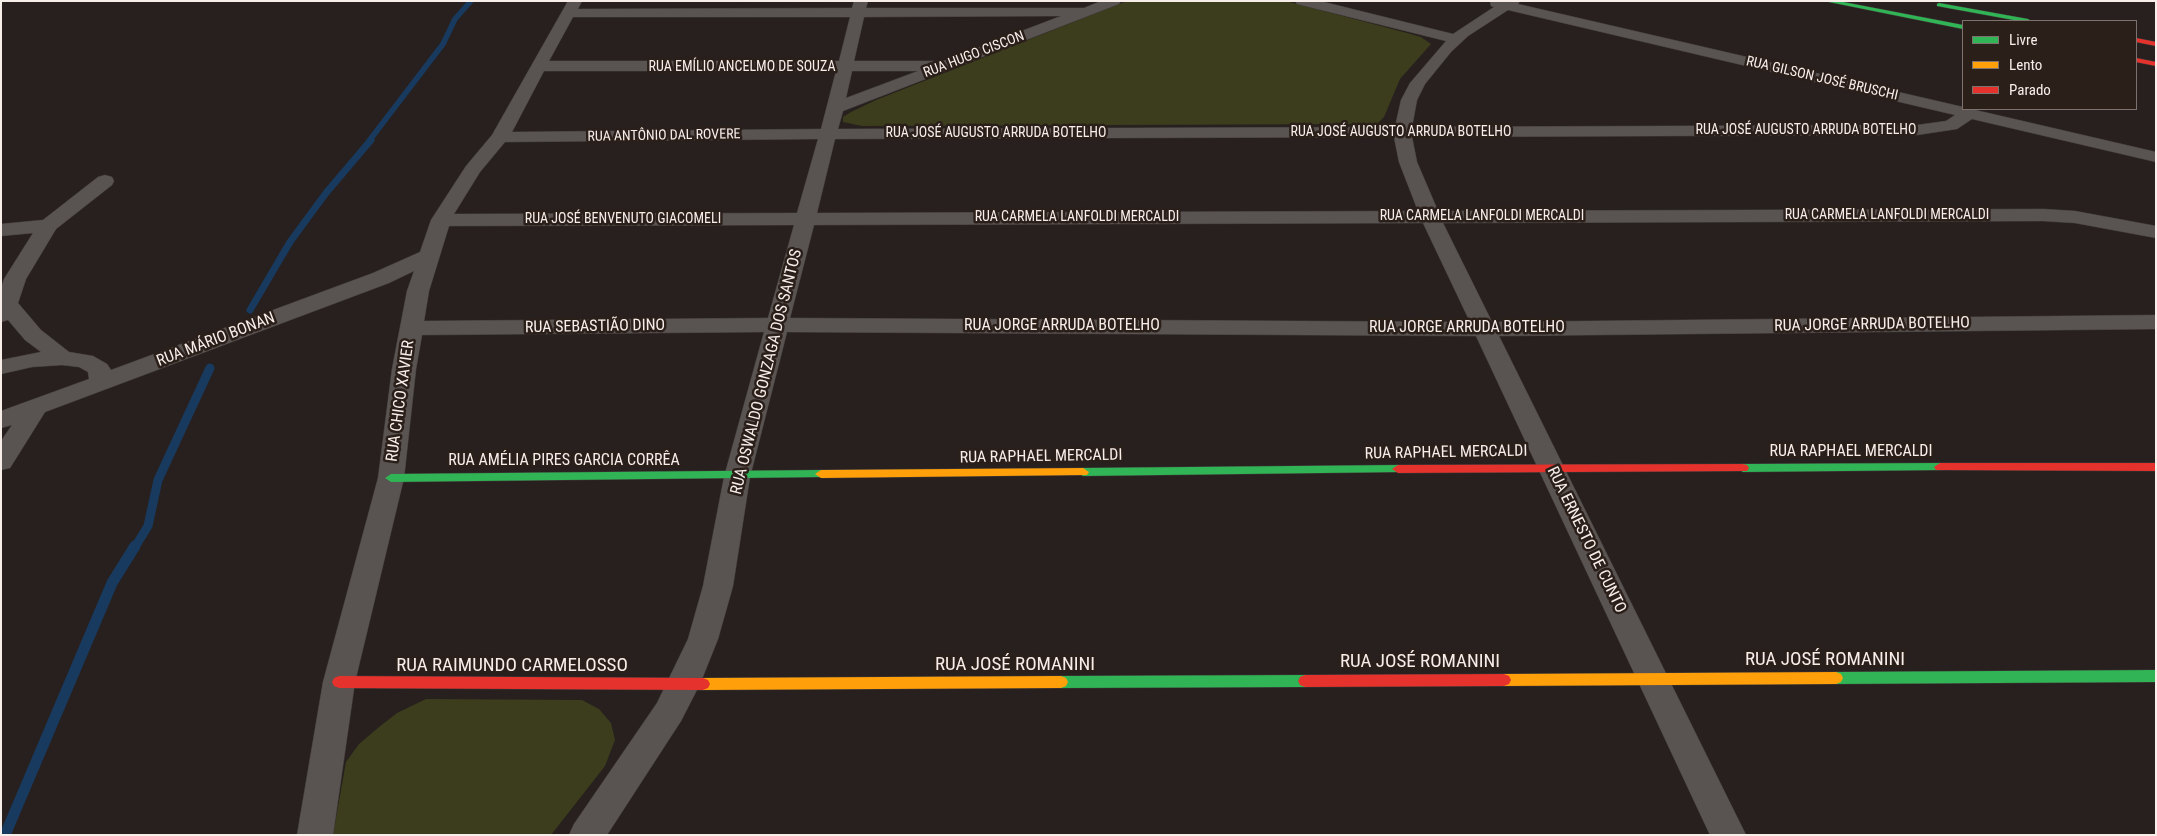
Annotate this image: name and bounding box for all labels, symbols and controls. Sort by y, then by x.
legend [1962,20,2137,110]
street label: RUA HUGO CISCON [921,28,1027,82]
text: Livre [2009,31,2037,49]
street label: RUA GILSON JOSÉ BRUSCHI [1744,53,1900,105]
text: Lento [2009,56,2042,74]
street label: RUA EMÍLIO ANCELMO DE SOUZA [649,59,835,75]
text: Parado [2009,81,2051,99]
street label: RUA JOSÉ AUGUSTO ARRUDA BOTELHO [1696,122,1916,138]
street label: RUA JOSÉ AUGUSTO ARRUDA BOTELHO [1291,124,1511,140]
street label: RUA JOSÉ AUGUSTO ARRUDA BOTELHO [886,125,1106,141]
street label: RUA ANTÔNIO DAL ROVERE [587,126,741,146]
street label: RUA CARMELA LANFOLDI MERCALDI [1785,207,1989,223]
street label: RUA CARMELA LANFOLDI MERCALDI [1380,208,1584,224]
street label: RUA CARMELA LANFOLDI MERCALDI [975,209,1179,225]
street label: RUA JOSÉ BENVENUTO GIACOMELI [525,211,721,227]
street label: RUA OSWALDO GONZAGA DOS SANTOS [727,247,807,497]
street label: RUA MÁRIO BONAN [154,309,278,371]
street label: RUA JORGE ARRUDA BOTELHO [1774,314,1970,336]
street label: RUA SEBASTIÃO DINO [525,316,665,338]
street label: RUA JORGE ARRUDA BOTELHO [964,316,1160,336]
street label: RUA JORGE ARRUDA BOTELHO [1369,318,1565,338]
street label: RUA CHICO XAVIER [383,339,419,463]
street label: RUA RAPHAEL MERCALDI [1364,442,1528,464]
street label: RUA RAPHAEL MERCALDI [1770,442,1932,462]
street label: RUA RAPHAEL MERCALDI [959,446,1123,468]
street label: RUA AMÉLIA PIRES GARCIA CORRÊA [448,451,680,471]
street label: RUA ERNESTO DE CUNTO [1542,464,1630,616]
street label: RUA JOSÉ ROMANINI [1745,649,1905,671]
street label: RUA JOSÉ ROMANINI [1340,651,1500,673]
street label: RUA JOSÉ ROMANINI [935,654,1095,676]
street label: RUA RAIMUNDO CARMELOSSO [396,655,628,677]

